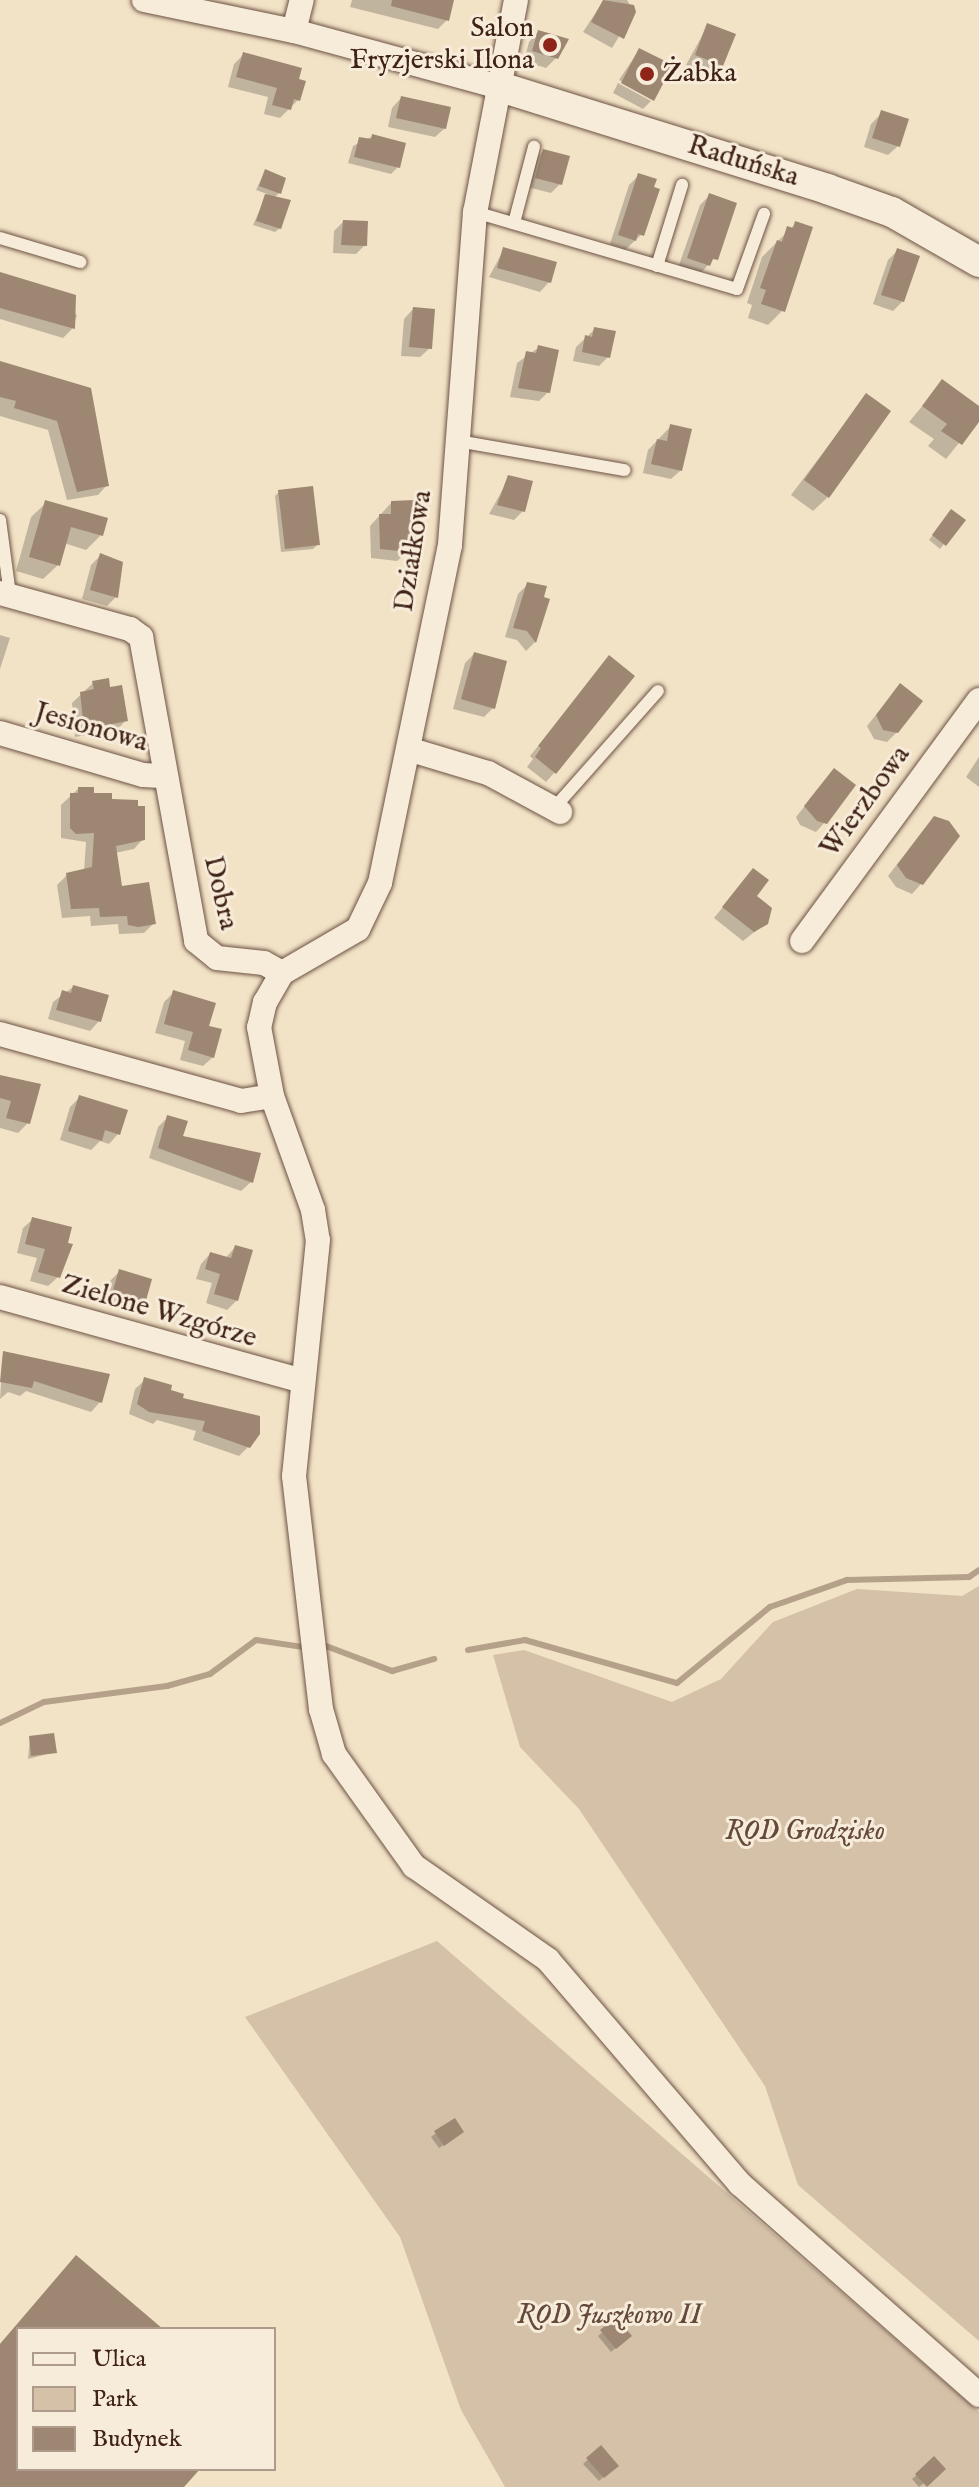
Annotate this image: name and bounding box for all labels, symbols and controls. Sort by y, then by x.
place label: Salon Fryzjerski Ilona [350,12,534,78]
marker: Salon Fryzjerski Ilona [541,36,559,54]
place label: Żabka [663,57,737,91]
marker: Żabka [638,65,656,83]
street label: Raduńska [683,129,803,195]
street label: Działkowa [388,488,440,614]
street label: Jesionowa [31,696,151,760]
street label: Wierzbowa [814,739,918,865]
street label: Dobra [195,853,245,933]
street label: Zielone Wzgórze [58,1268,260,1356]
park label: ROD Grodzisko [725,1815,885,1849]
park label: ROD Juszkowo II [517,2299,701,2333]
legend [16,2327,276,2471]
text: Ulica [92,2344,146,2375]
text: Park [92,2384,138,2415]
text: Budynek [92,2424,181,2455]

